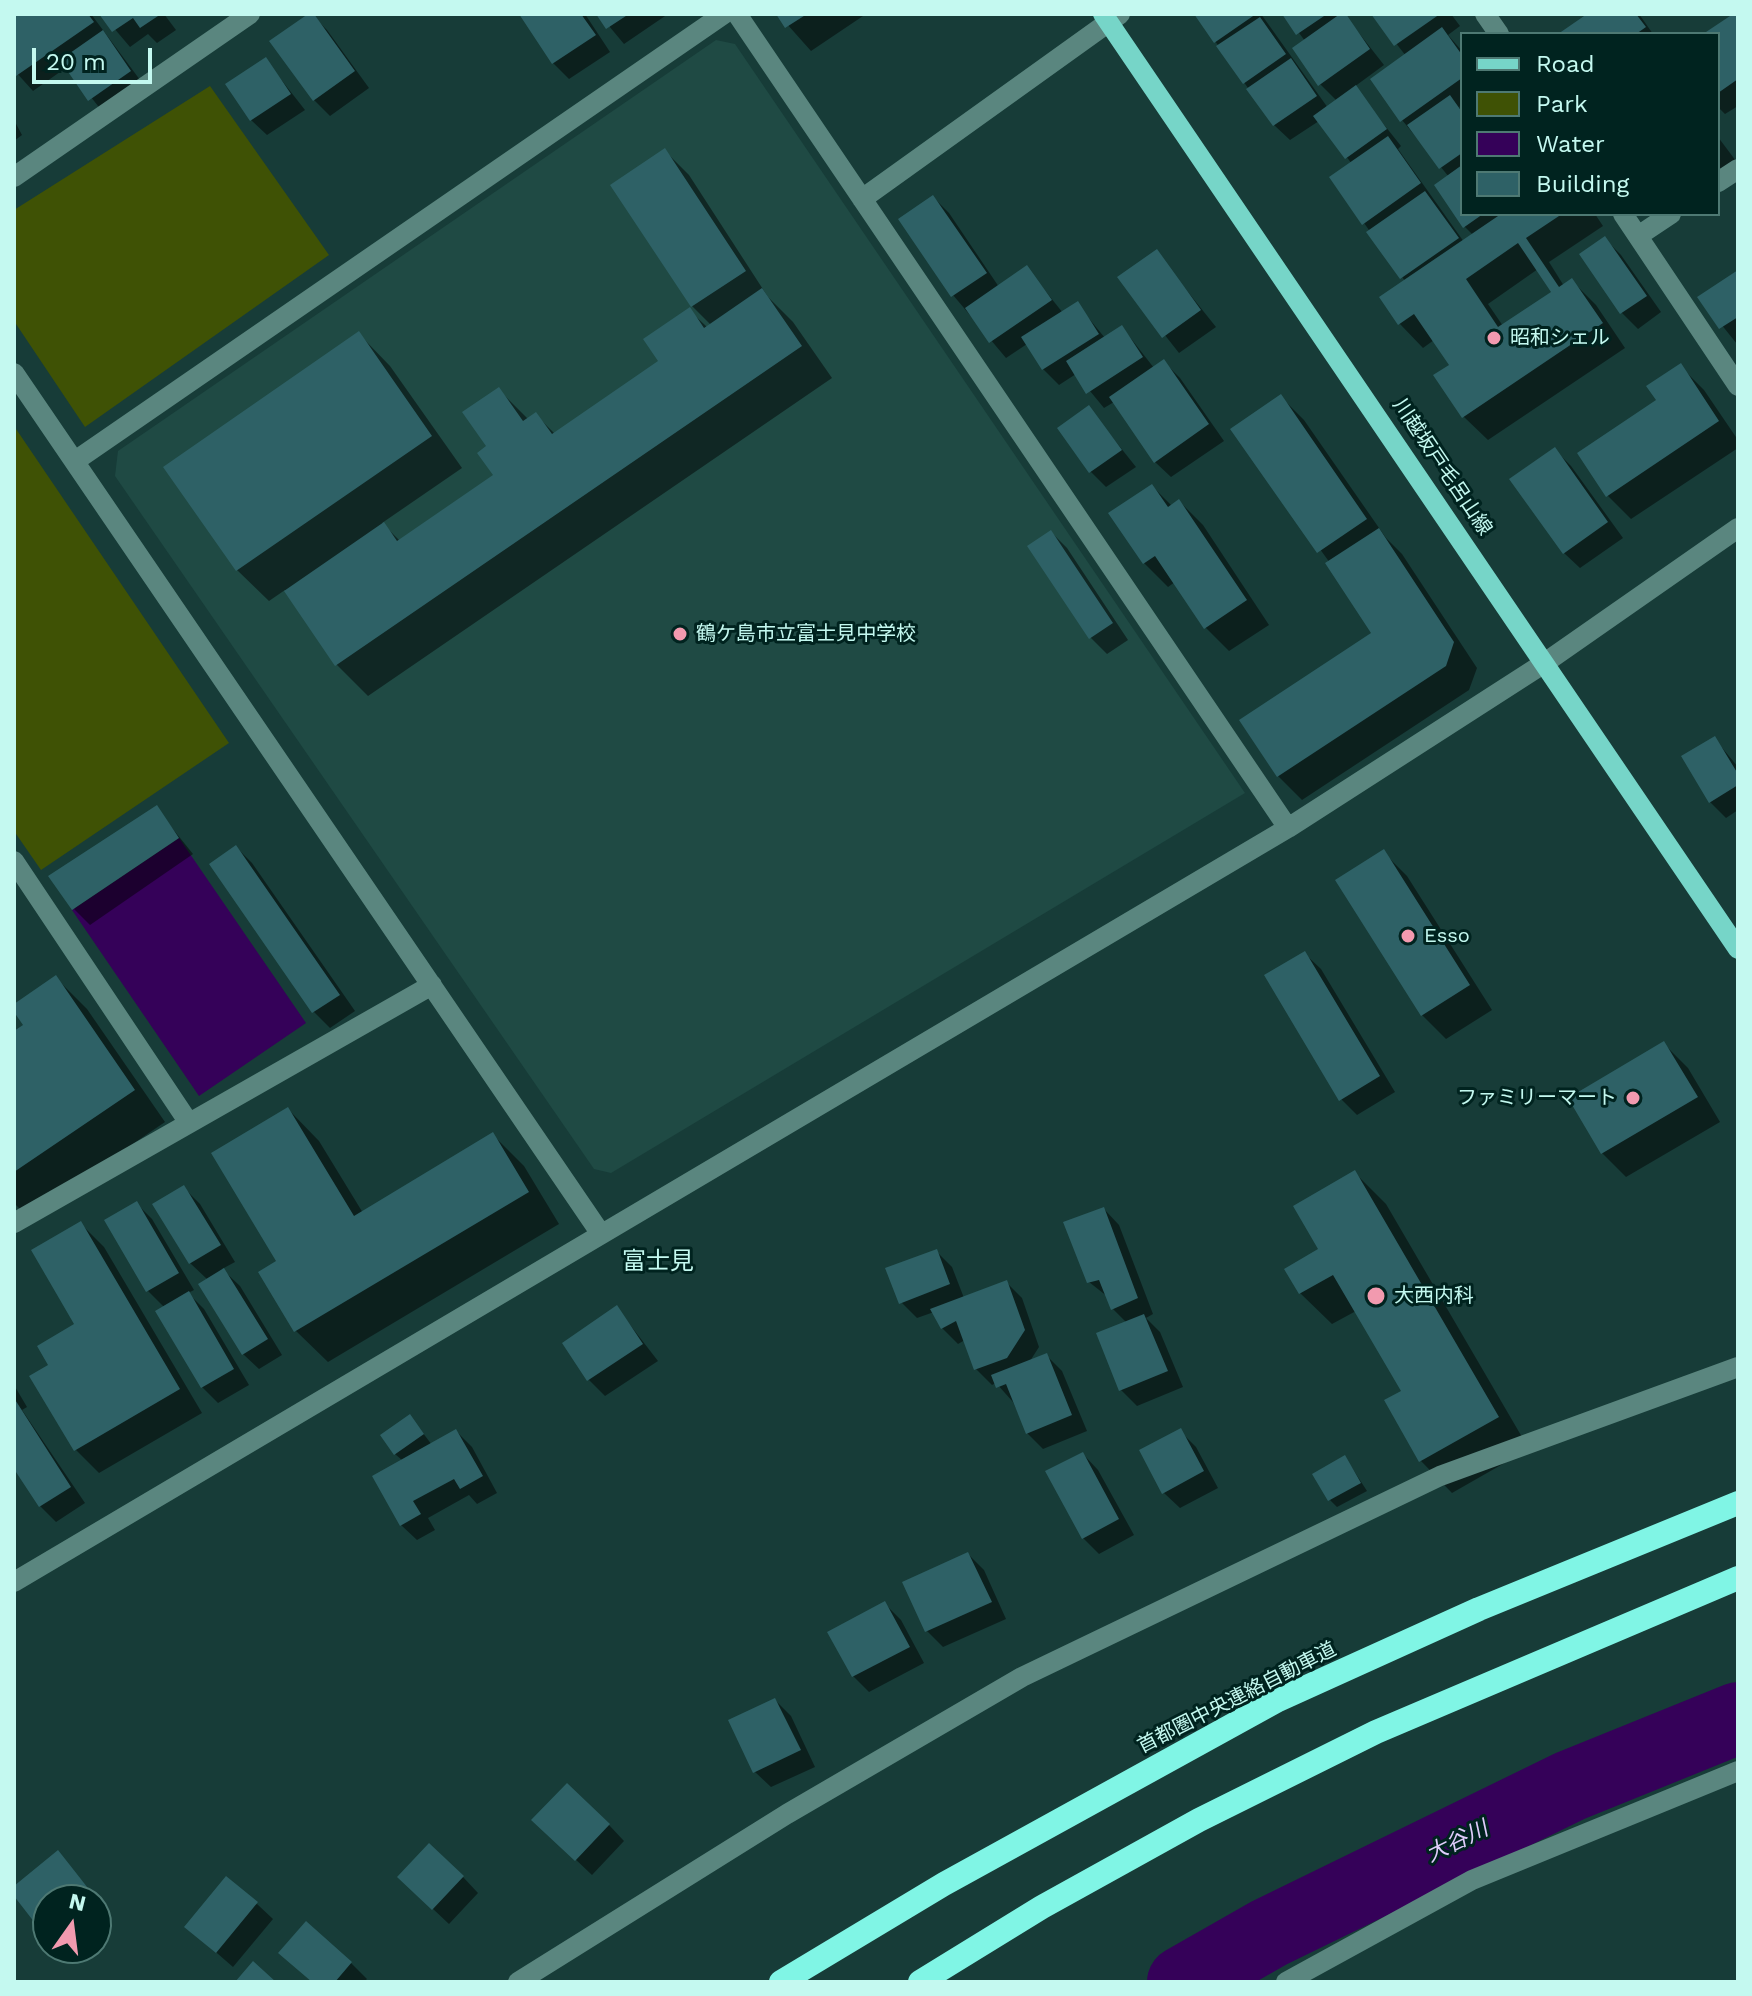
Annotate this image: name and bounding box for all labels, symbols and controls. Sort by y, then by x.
scale bar [36,32,156,82]
legend [1460,32,1720,216]
text: 20 m [46,48,106,76]
text: Road [1536,50,1595,78]
text: Park [1536,90,1588,118]
text: Water [1536,130,1605,158]
text: Building [1536,170,1629,198]
place label: 昭和シェル [1510,326,1610,350]
marker: 昭和シェル [1485,329,1503,347]
street label: 川越坂戸毛呂山線 [1387,394,1497,540]
place label: 鶴ケ島市立富士見中学校 [696,622,916,646]
marker: 鶴ケ島市立富士見中学校 [671,625,689,643]
place label: Esso [1424,924,1470,948]
marker: Esso [1399,927,1417,945]
place label: ファミリーマート [1457,1086,1617,1110]
marker: ファミリーマート [1624,1089,1642,1107]
district label: 富士見 [622,1248,694,1276]
place label: 大西内科 [1394,1284,1474,1308]
marker: 大西内科 [1365,1285,1387,1307]
street label: 首都圏中央連絡自動車道 [1134,1637,1340,1759]
water label: 大谷川 [1422,1816,1492,1868]
north arrow [32,1884,112,1964]
text: N [67,1888,88,1916]

